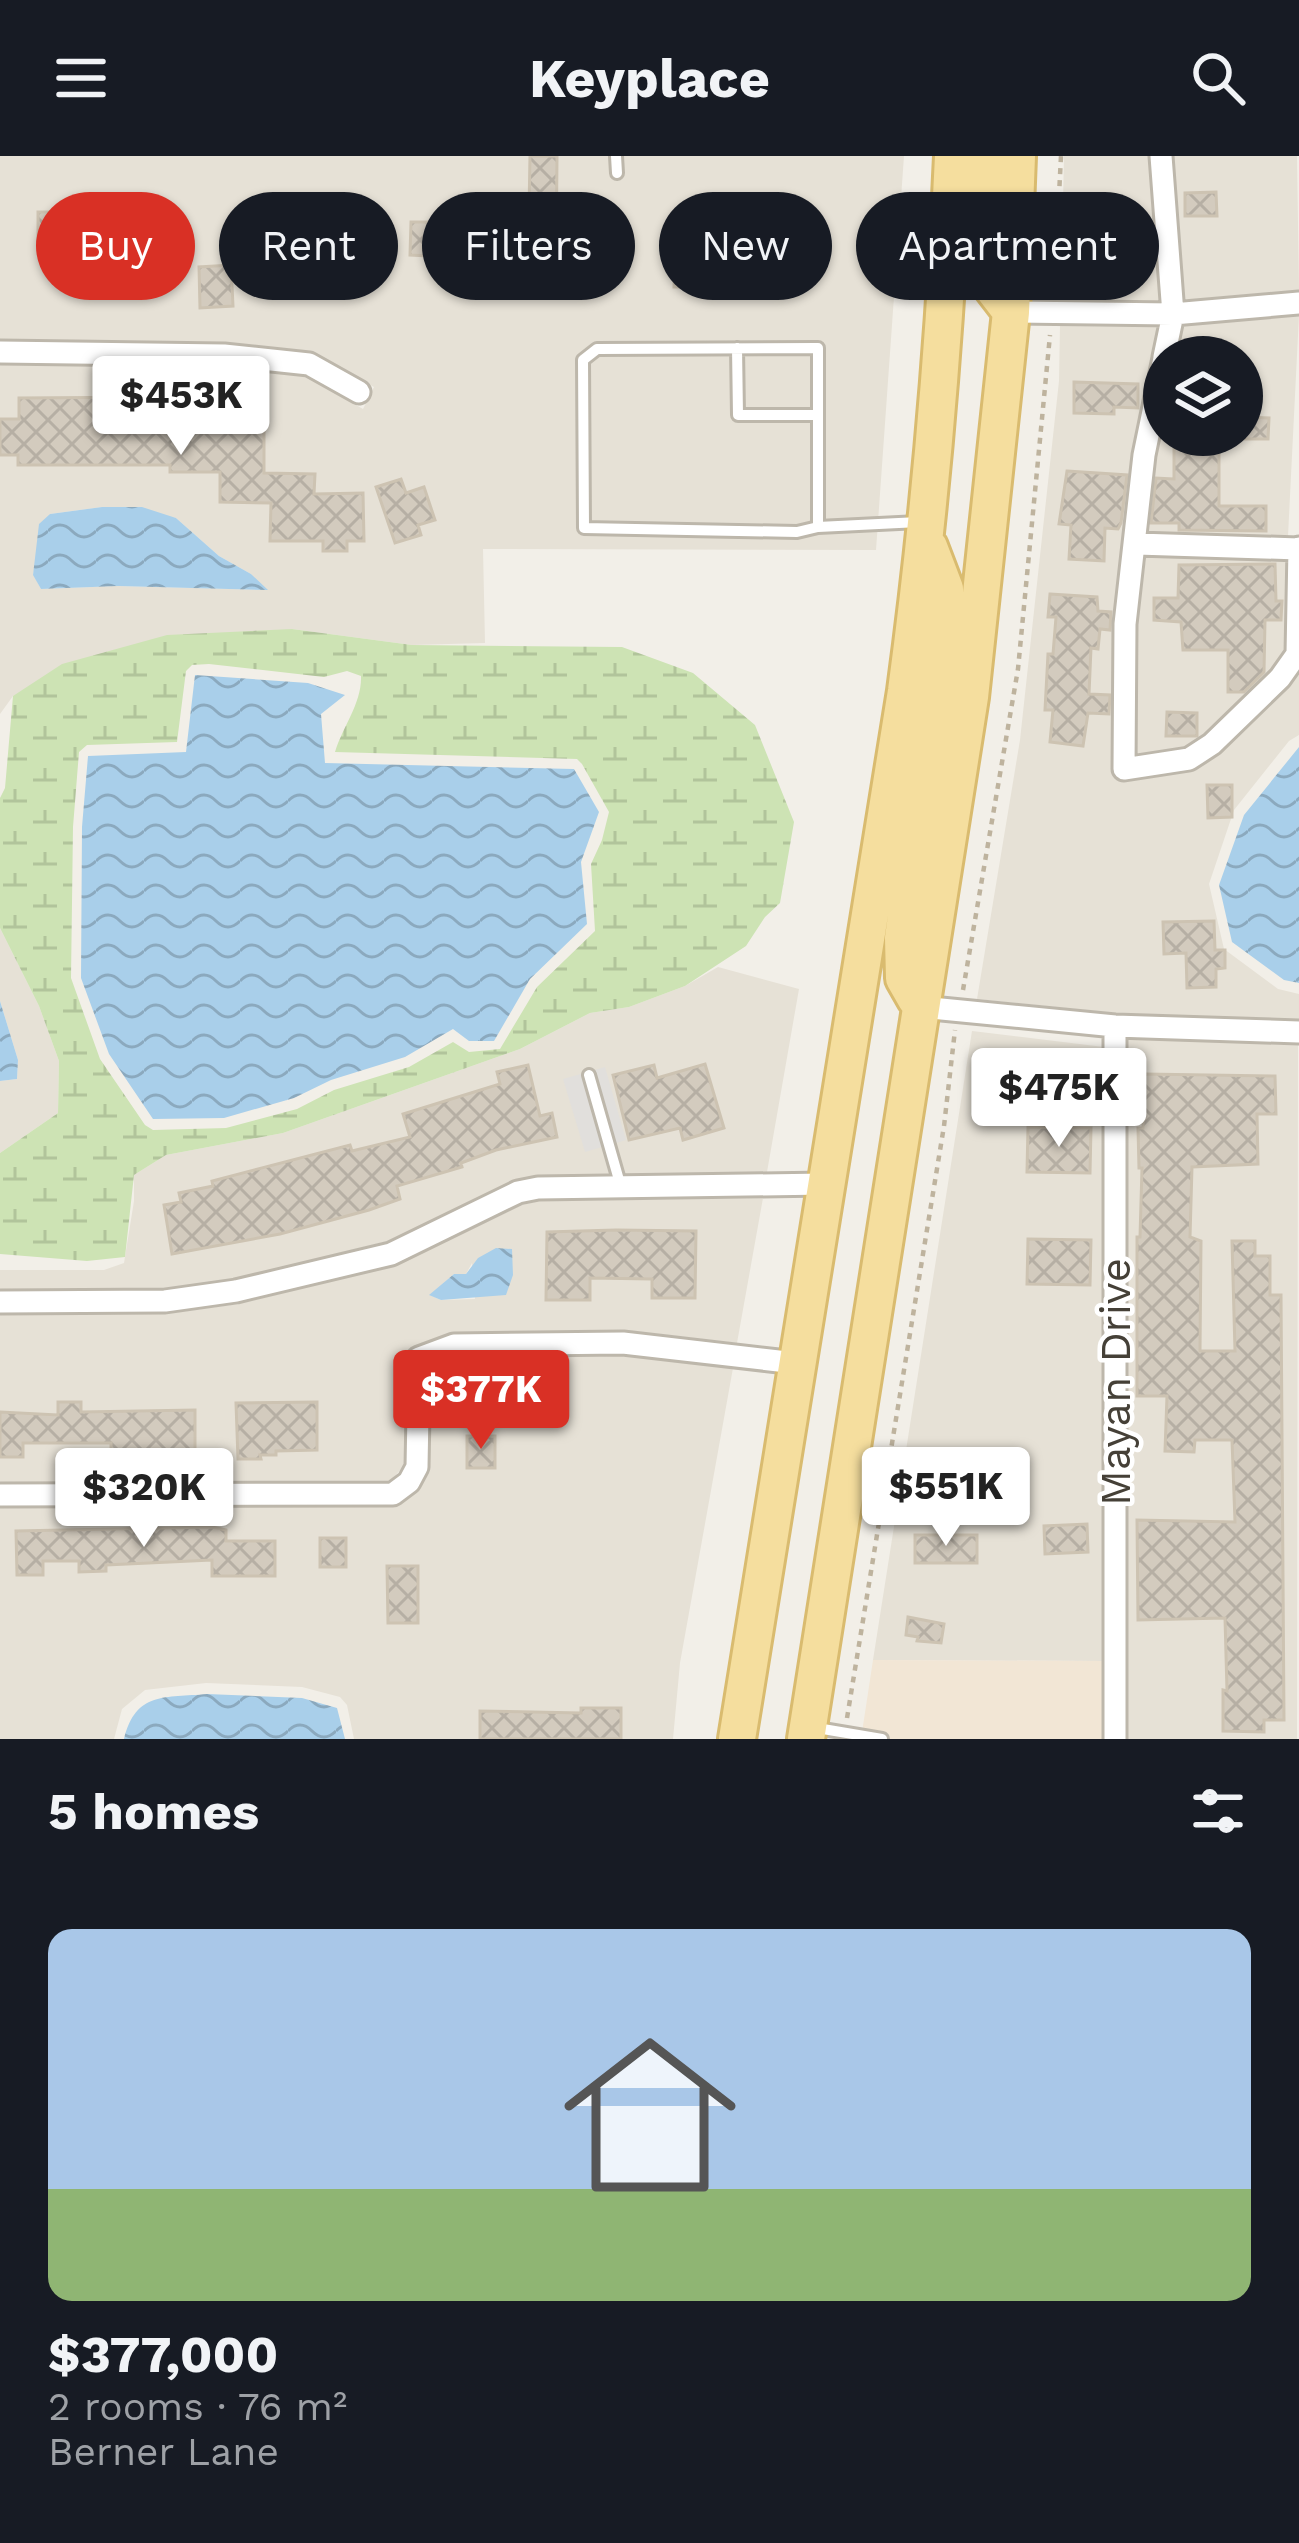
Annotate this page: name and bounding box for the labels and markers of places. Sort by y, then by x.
pin: $453K [97,356,265,458]
pin: $475K [975,1048,1143,1150]
pin: $377K [397,1350,565,1452]
pin: $551K [862,1447,1030,1549]
pin: $320K [60,1448,228,1550]

